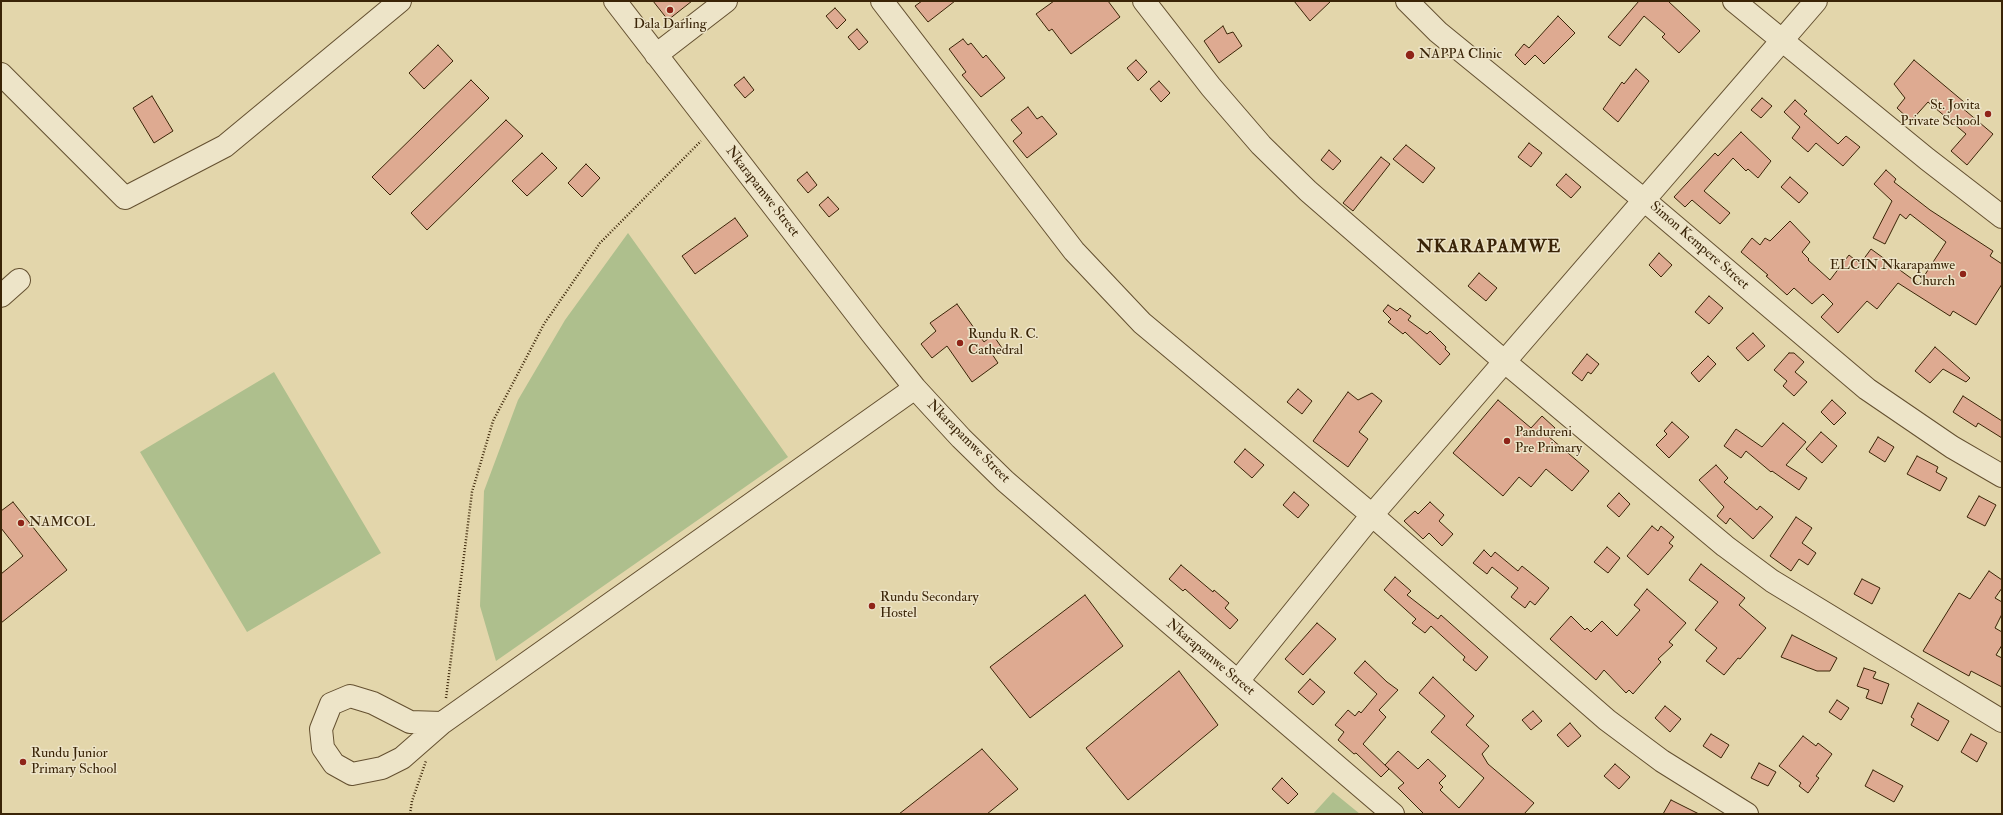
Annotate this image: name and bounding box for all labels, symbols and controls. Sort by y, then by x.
marker: Dala Darling [665,5,675,15]
place label: Dala Darling [633,17,707,33]
place label: NAPPA Clinic [1419,47,1502,63]
marker: NAPPA Clinic [1404,49,1416,61]
place label: St. Jovita Private School [1900,98,1980,130]
marker: St. Jovita Private School [1983,109,1993,119]
street label: Nkarapamwe Street [721,143,803,241]
street label: Simon Kempere Street [1646,198,1752,294]
district label: NKARAPAMWE [1417,237,1561,259]
place label: ELCIN Nkarapamwe Church [1830,258,1955,290]
marker: ELCIN Nkarapamwe Church [1958,269,1968,279]
place label: Rundu R. C. Cathedral [968,327,1038,360]
marker: Rundu R. C. Cathedral [955,338,965,348]
street label: Nkarapamwe Street [923,397,1013,487]
place label: Pandureni Pre Primary [1515,425,1582,458]
marker: Pandureni Pre Primary [1502,436,1512,446]
place label: NAMCOL [29,515,95,531]
marker: NAMCOL [16,518,26,528]
place label: Rundu Secondary Hostel [880,590,979,622]
marker: Rundu Secondary Hostel [867,601,877,611]
street label: Nkarapamwe Street [1162,616,1258,700]
place label: Rundu Junior Primary School [31,746,117,778]
marker: Rundu Junior Primary School [18,757,28,767]

